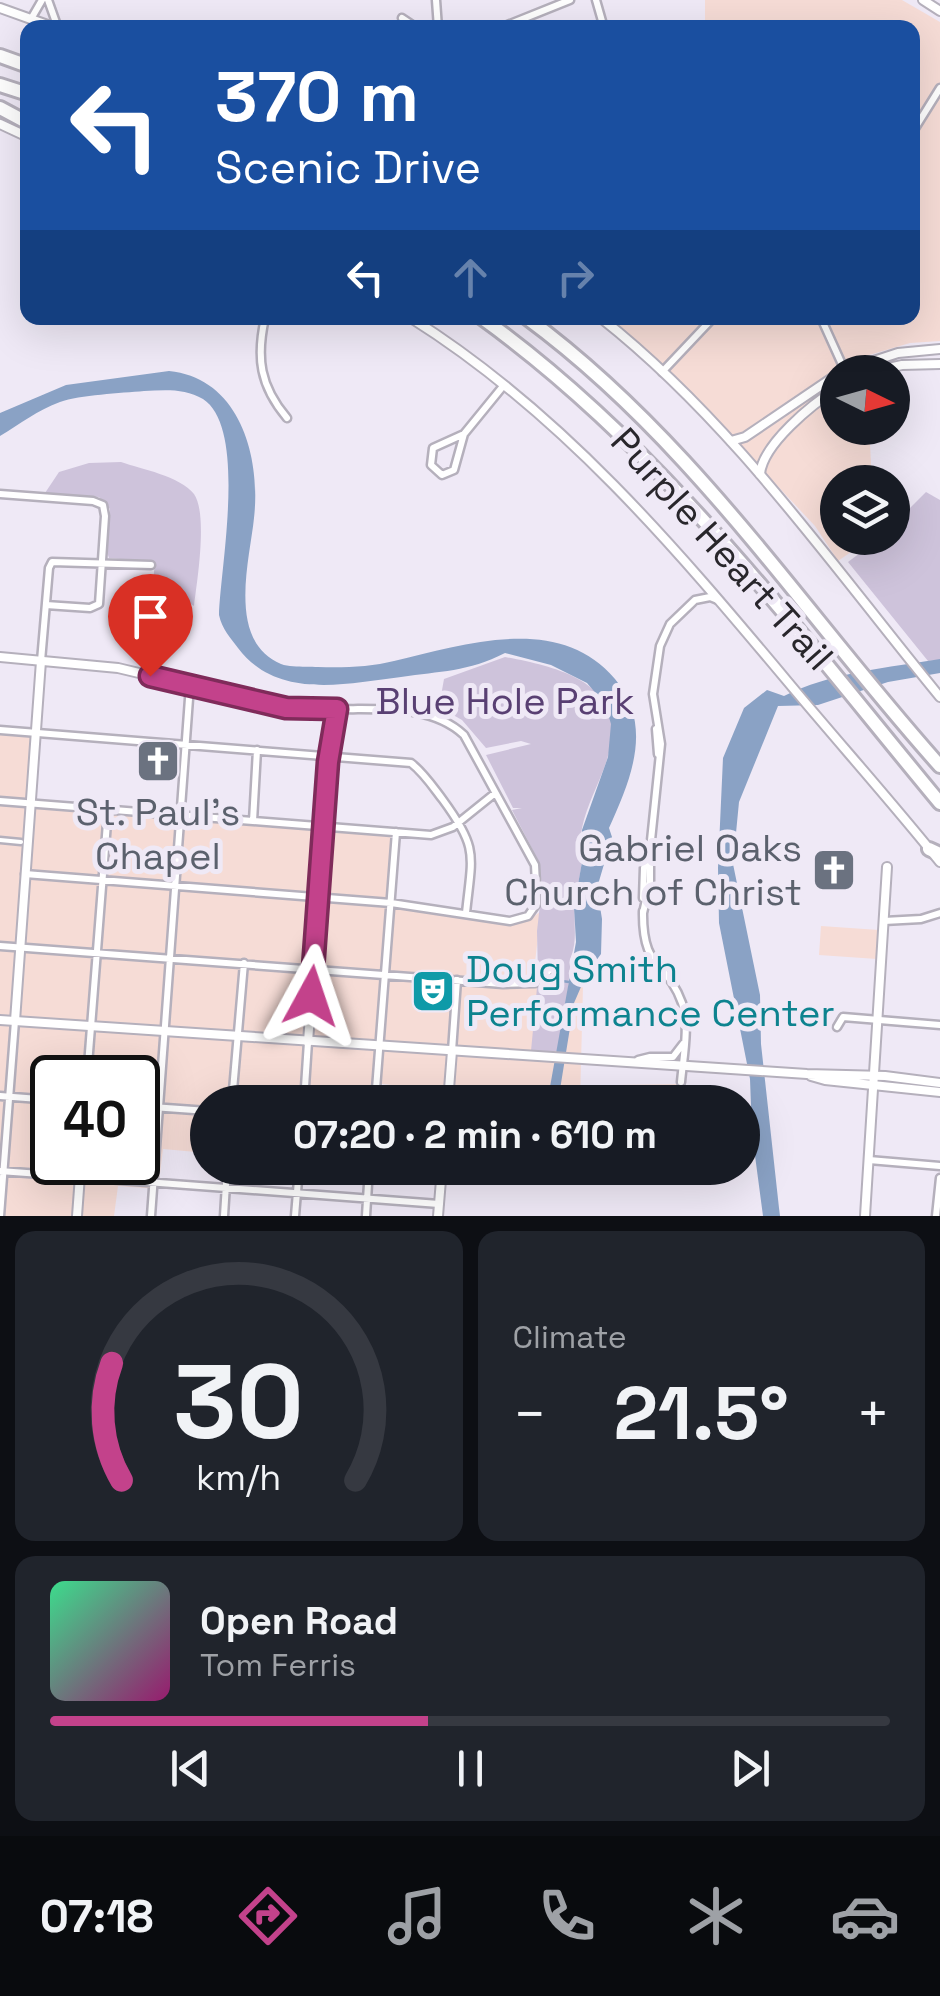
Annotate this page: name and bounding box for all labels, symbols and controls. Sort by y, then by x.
text: 370 m [215,52,419,141]
icon: left [50,60,180,190]
text: Scenic Drive [215,139,481,196]
icon: left [338,250,393,305]
icon: ahead [443,250,498,305]
icon: right [548,250,603,305]
north arrow [820,355,910,445]
map controls [820,355,910,555]
street label: Purple Heart Trail [600,418,844,680]
button: layers [820,465,910,555]
pin [108,574,193,677]
icon: arrive [123,589,178,644]
park label: Blue Hole Park [376,677,634,725]
church icon: St. Paul's Chapel [135,738,181,784]
place label: St. Paul's Chapel [76,788,240,880]
place label: Gabriel Oaks Church of Christ [504,824,802,916]
church icon: Gabriel Oaks Church of Christ [811,847,857,893]
position arrow [259,944,363,1048]
place label: Doug Smith Performance Center [466,945,835,1037]
theatre icon: Doug Smith Performance Center [410,968,456,1014]
speed limit sign: 40 [30,1055,160,1185]
text: 07:20 · 2 min · 610 m [293,1111,657,1159]
text: Climate [513,1317,627,1357]
text: 30 [173,1336,304,1468]
text: 21.5° [614,1365,789,1461]
text: − [513,1379,547,1449]
text: + [856,1379,890,1449]
text: km/h [196,1455,281,1500]
text: Open Road [200,1597,398,1645]
text: Tom Ferris [200,1645,356,1685]
icon: previous [163,1741,218,1796]
icon: pause [443,1741,498,1796]
icon: next [723,1741,778,1796]
icon: directions [233,1881,303,1951]
icon: music [382,1881,452,1951]
icon: phone [532,1881,602,1951]
icon: climate [681,1881,751,1951]
icon: car [830,1881,900,1951]
text: 07:18 [40,1888,154,1945]

